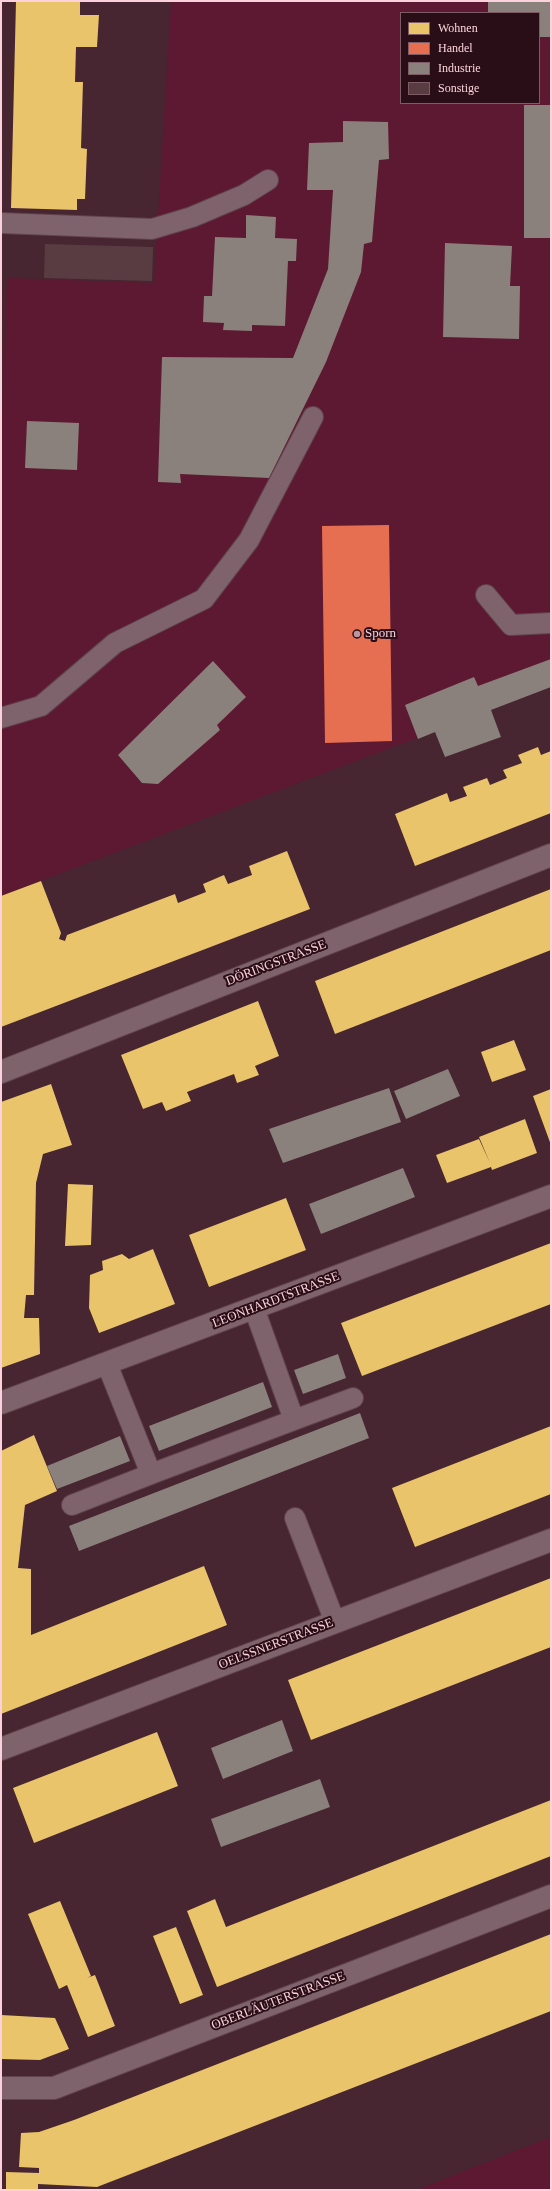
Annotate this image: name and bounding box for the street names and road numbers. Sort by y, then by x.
street label: DÖRINGSTRASSE [224,937,328,989]
street label: LEONHARDTSTRASSE [210,1269,342,1331]
street label: OELSSNERSTRASSE [217,1615,335,1673]
street label: OBERLÄUTERSTRASSE [209,1968,347,2034]

